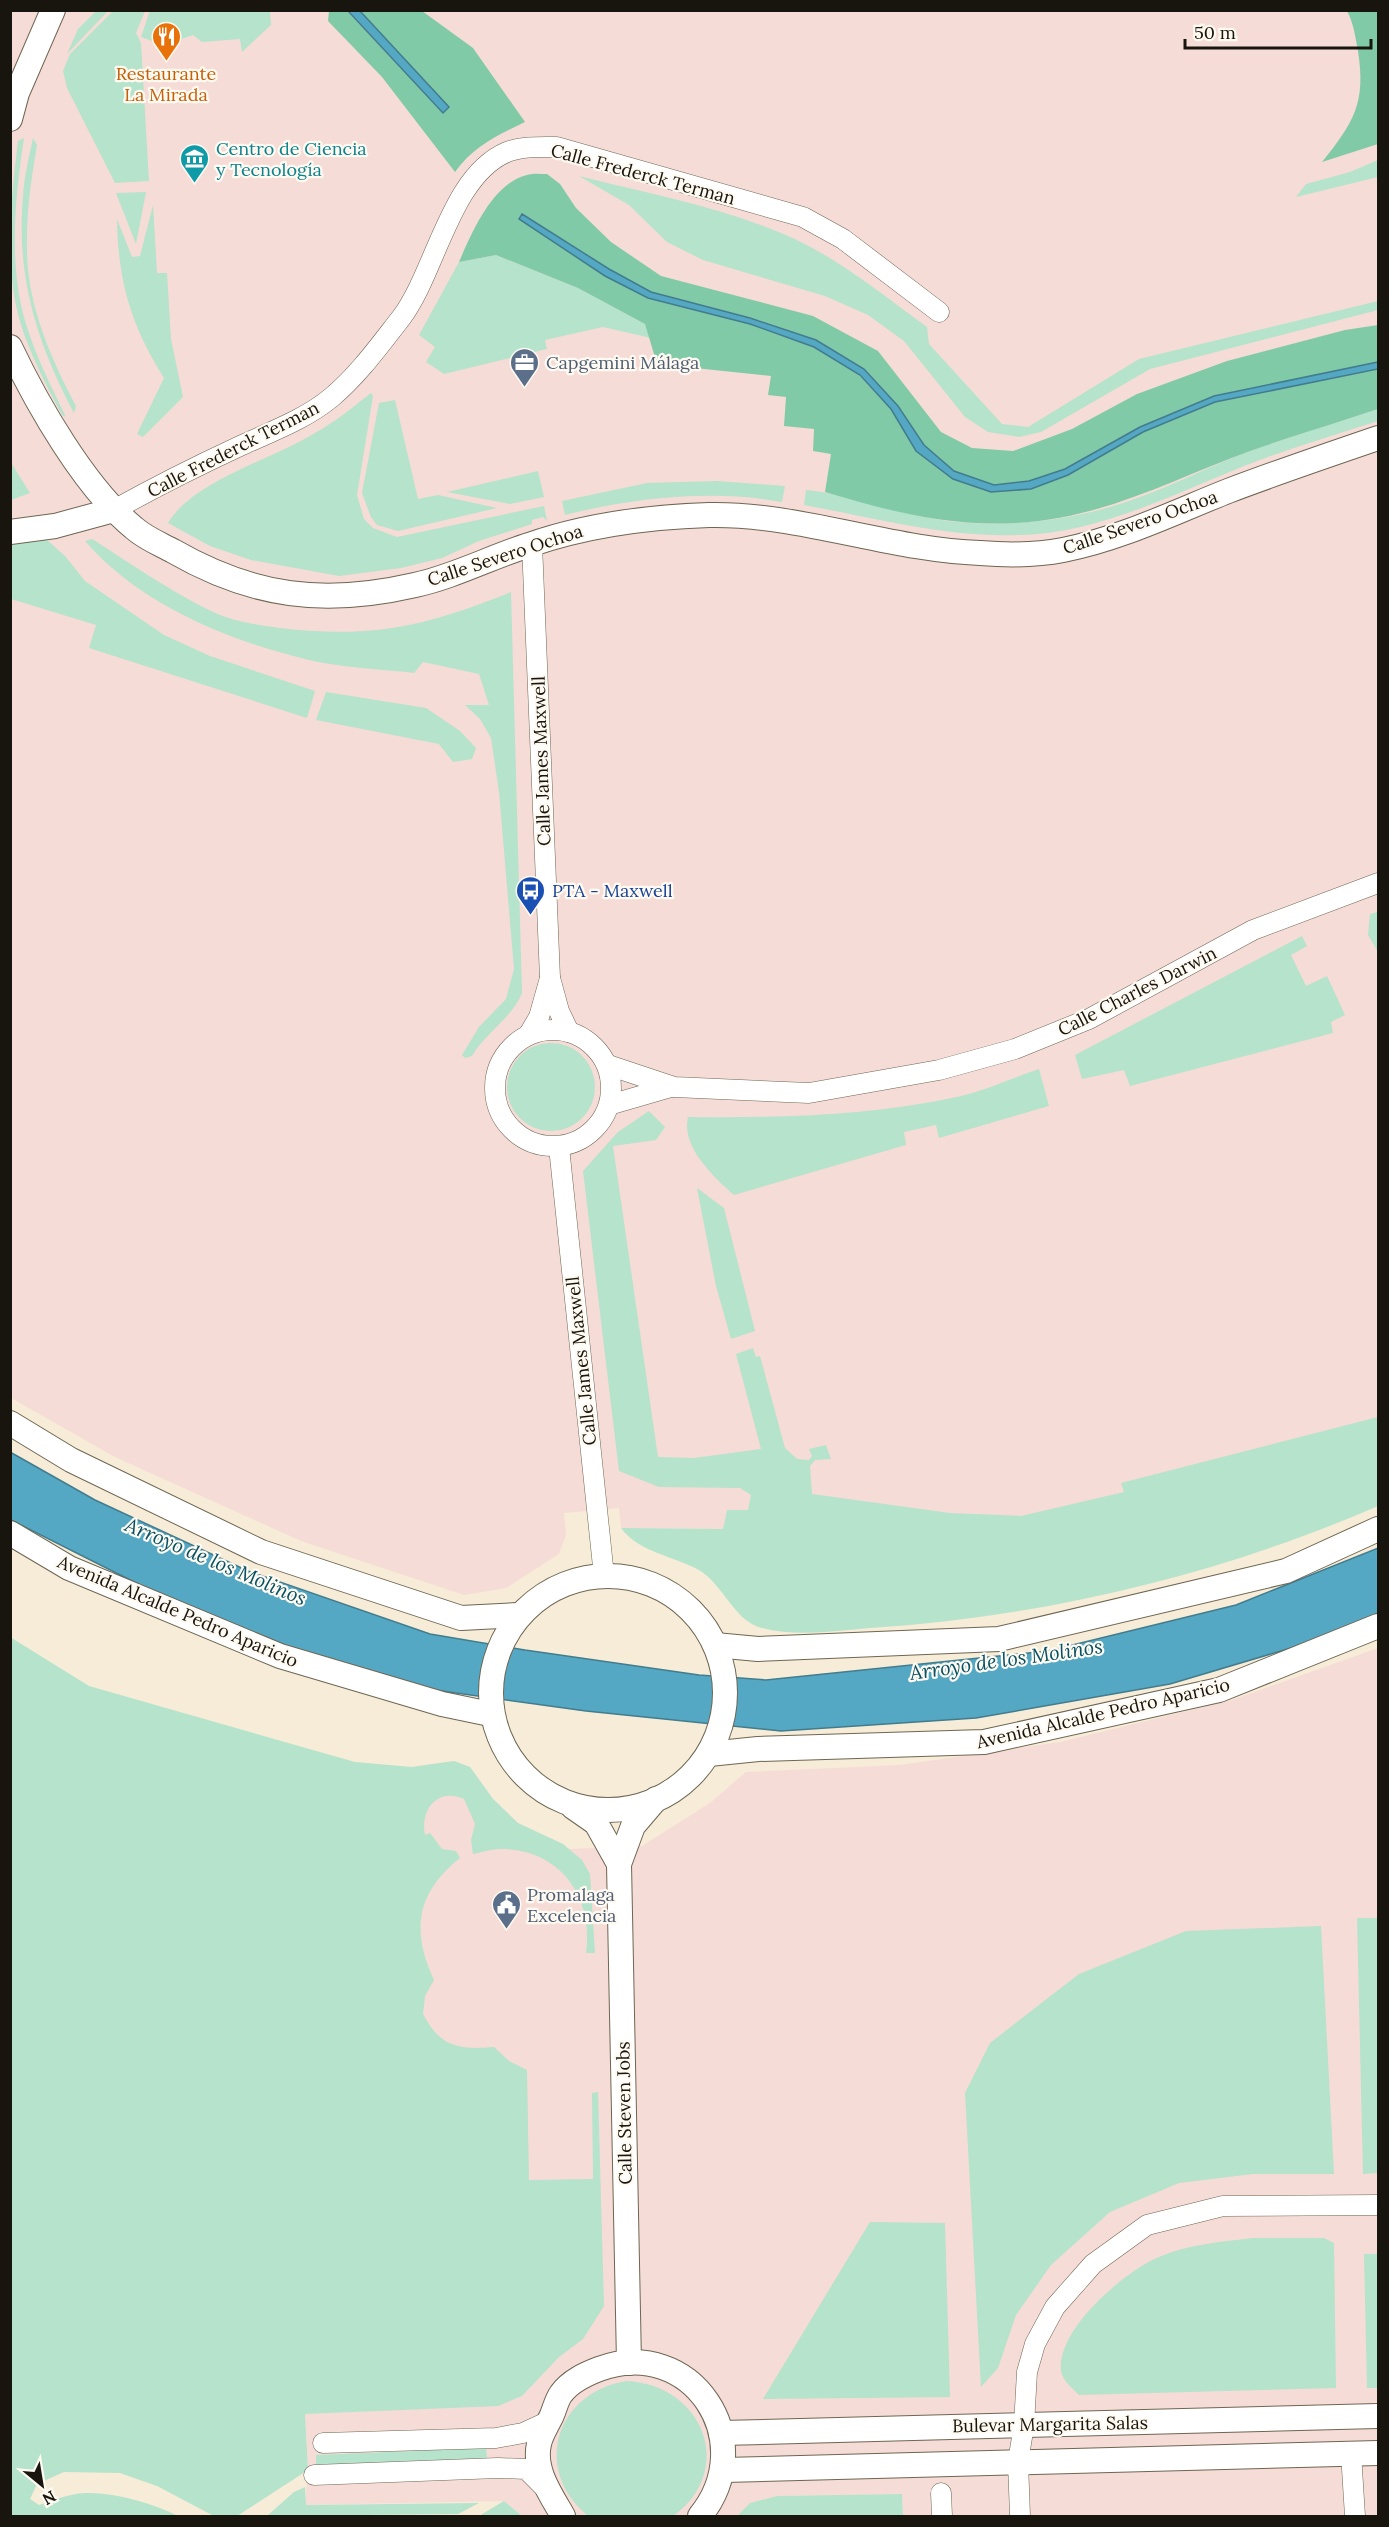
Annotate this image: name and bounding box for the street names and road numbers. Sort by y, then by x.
street label: Calle Frederck Terman [548,138,738,210]
street label: Calle Frederck Terman [143,396,323,502]
street label: Calle Severo Ochoa [1060,485,1220,559]
street label: Calle Severo Ochoa [424,519,586,591]
street label: Calle James Maxwell [527,676,555,846]
street label: Calle Charles Darwin [1054,941,1220,1041]
street label: Calle James Maxwell [561,1275,601,1447]
street label: Avenida Alcalde Pedro Aparicio [53,1549,302,1672]
street label: Avenida Alcalde Pedro Aparicio [973,1673,1232,1754]
street label: Calle Steven Jobs [611,2041,637,2185]
street label: Bulevar Margarita Salas [952,2411,1148,2437]

